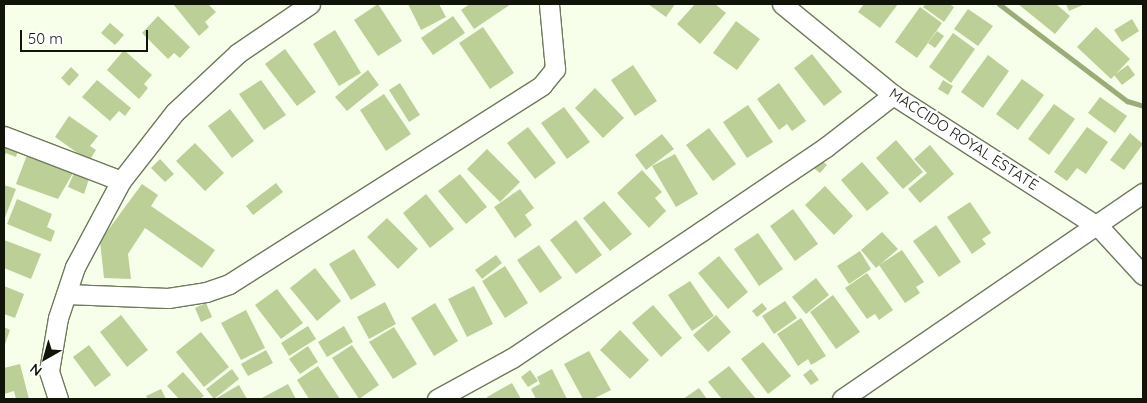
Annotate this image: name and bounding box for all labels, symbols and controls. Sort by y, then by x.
scale bar [22,20,150,52]
text: 50 m [28,29,63,48]
street label: MACCIDO ROYAL ESTATE [886,84,1042,194]
north arrow [20,333,70,383]
text: N [26,360,45,380]

